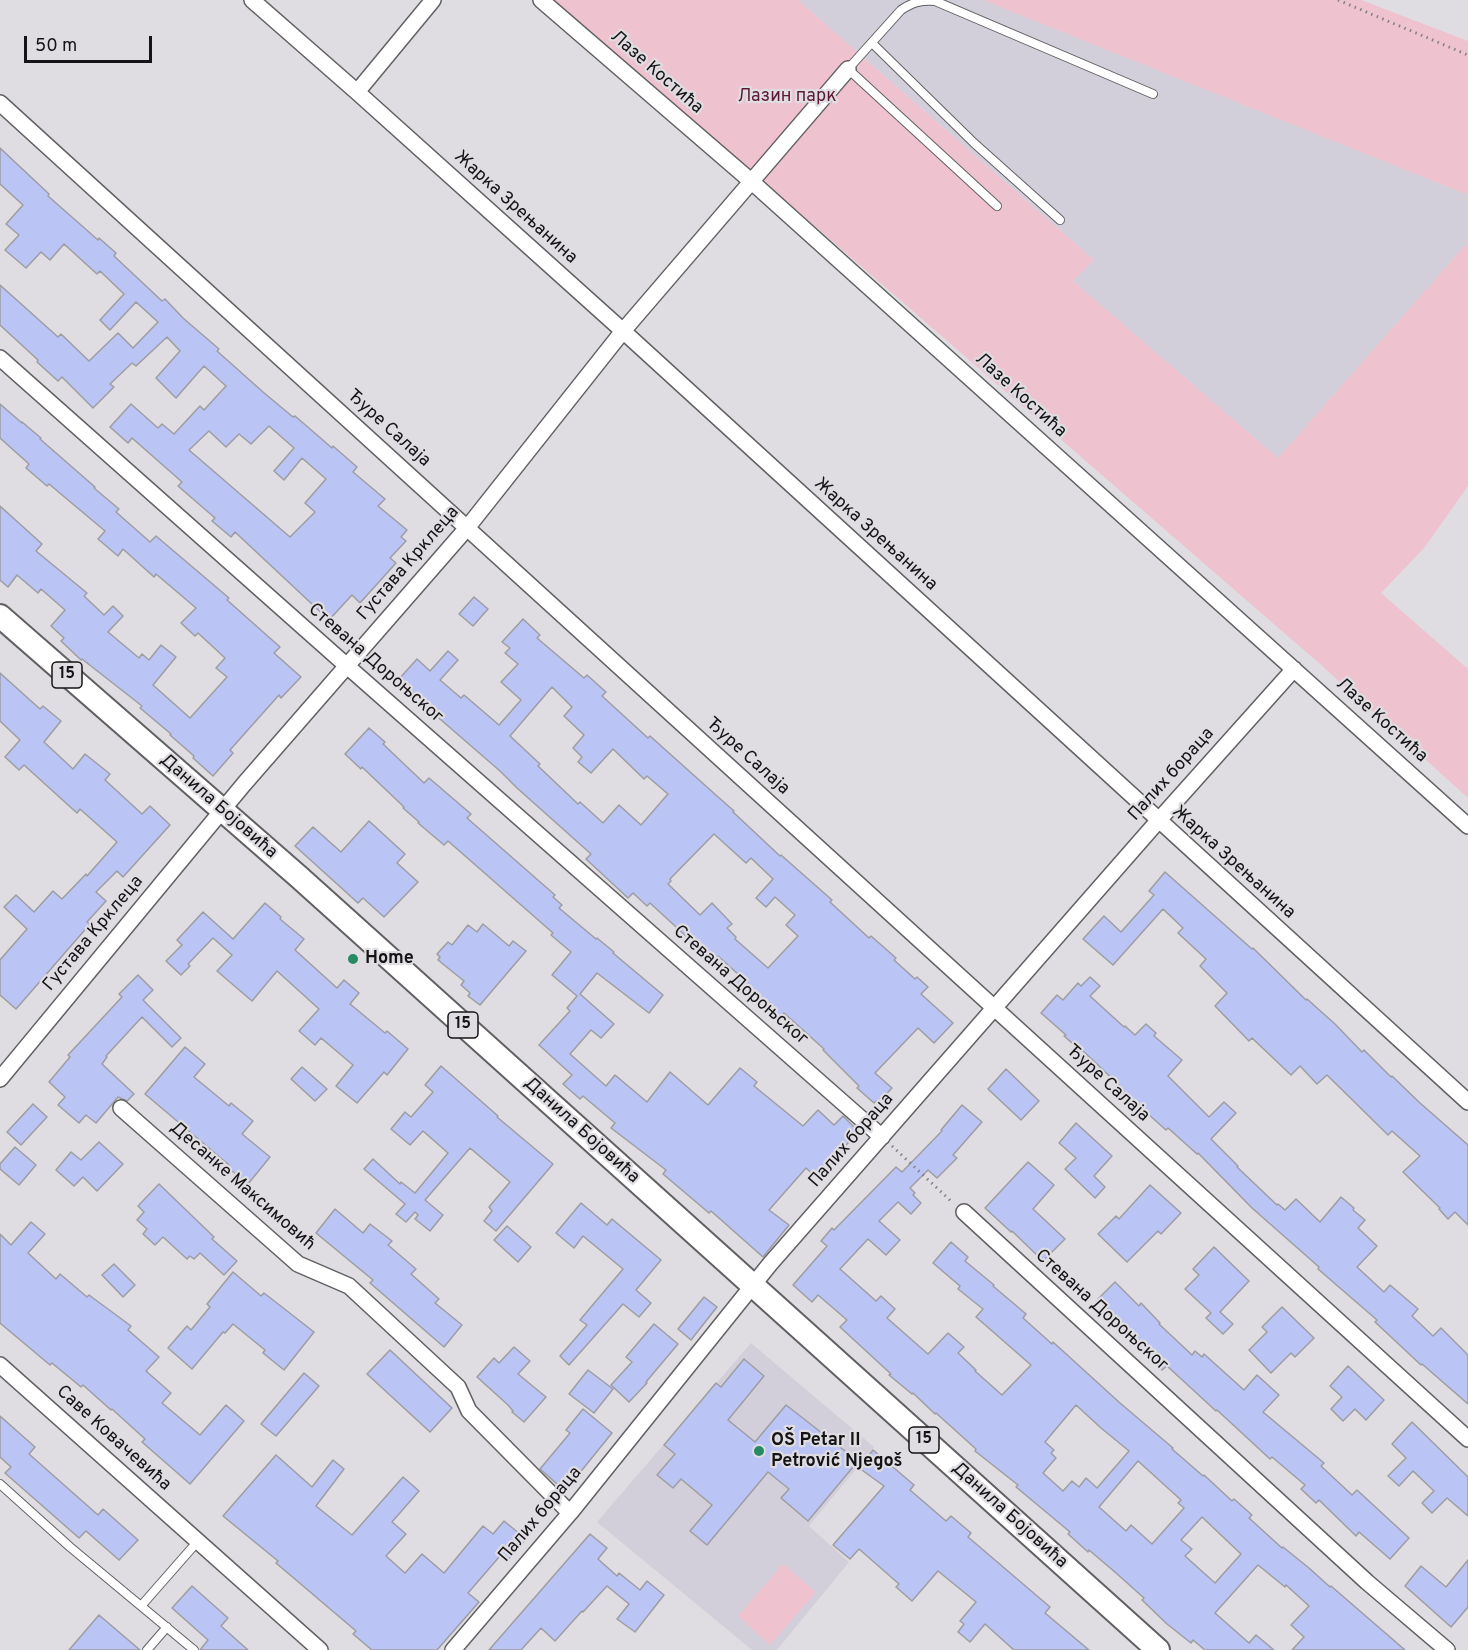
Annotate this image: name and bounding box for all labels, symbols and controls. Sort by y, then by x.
scale bar [27,24,154,62]
street label: Лазе Костића [605,27,707,119]
text: 50 m [35,35,77,58]
park label: Лазин парк [738,86,836,108]
street label: Жарка Зрењанина [449,147,581,269]
street label: Лазе Костића [970,349,1070,443]
street label: Ђуре Салаја [342,386,434,472]
street label: Жарка Зрењанина [809,474,941,596]
street label: Густава Крклеца [354,502,464,626]
street label: Стевана Дороњског [303,599,447,729]
road number: 15 [52,662,82,688]
street label: Лазе Костића [1331,674,1431,768]
street label: Ђуре Салаја [701,714,793,800]
street label: Палих бораца [1125,724,1219,826]
street label: Данила Бојовића [155,750,281,864]
street label: Жарка Зрењанина [1167,802,1299,924]
street label: Густава Крклеца [39,872,149,996]
street label: Стевана Дороњског [668,921,812,1051]
place label: Home [365,948,414,970]
marker: Home [346,952,360,966]
road number: 15 [448,1012,478,1038]
street label: Ђуре Салаја [1061,1041,1153,1127]
street label: Данила Бојовића [519,1073,643,1189]
street label: Палих бораца [805,1089,899,1193]
street label: Десанке Максимовић [165,1118,319,1256]
street label: Стевана Дороњског [1030,1246,1172,1376]
street label: Саве Ковачевића [51,1382,175,1496]
road number: 15 [909,1427,939,1453]
place label: OŠ Petar II Petrović Njegoš [771,1430,902,1472]
marker: OŠ Petar II Petrović Njegoš [752,1444,766,1458]
street label: Данила Бојовића [947,1458,1071,1574]
street label: Палих бораца [495,1463,587,1567]

